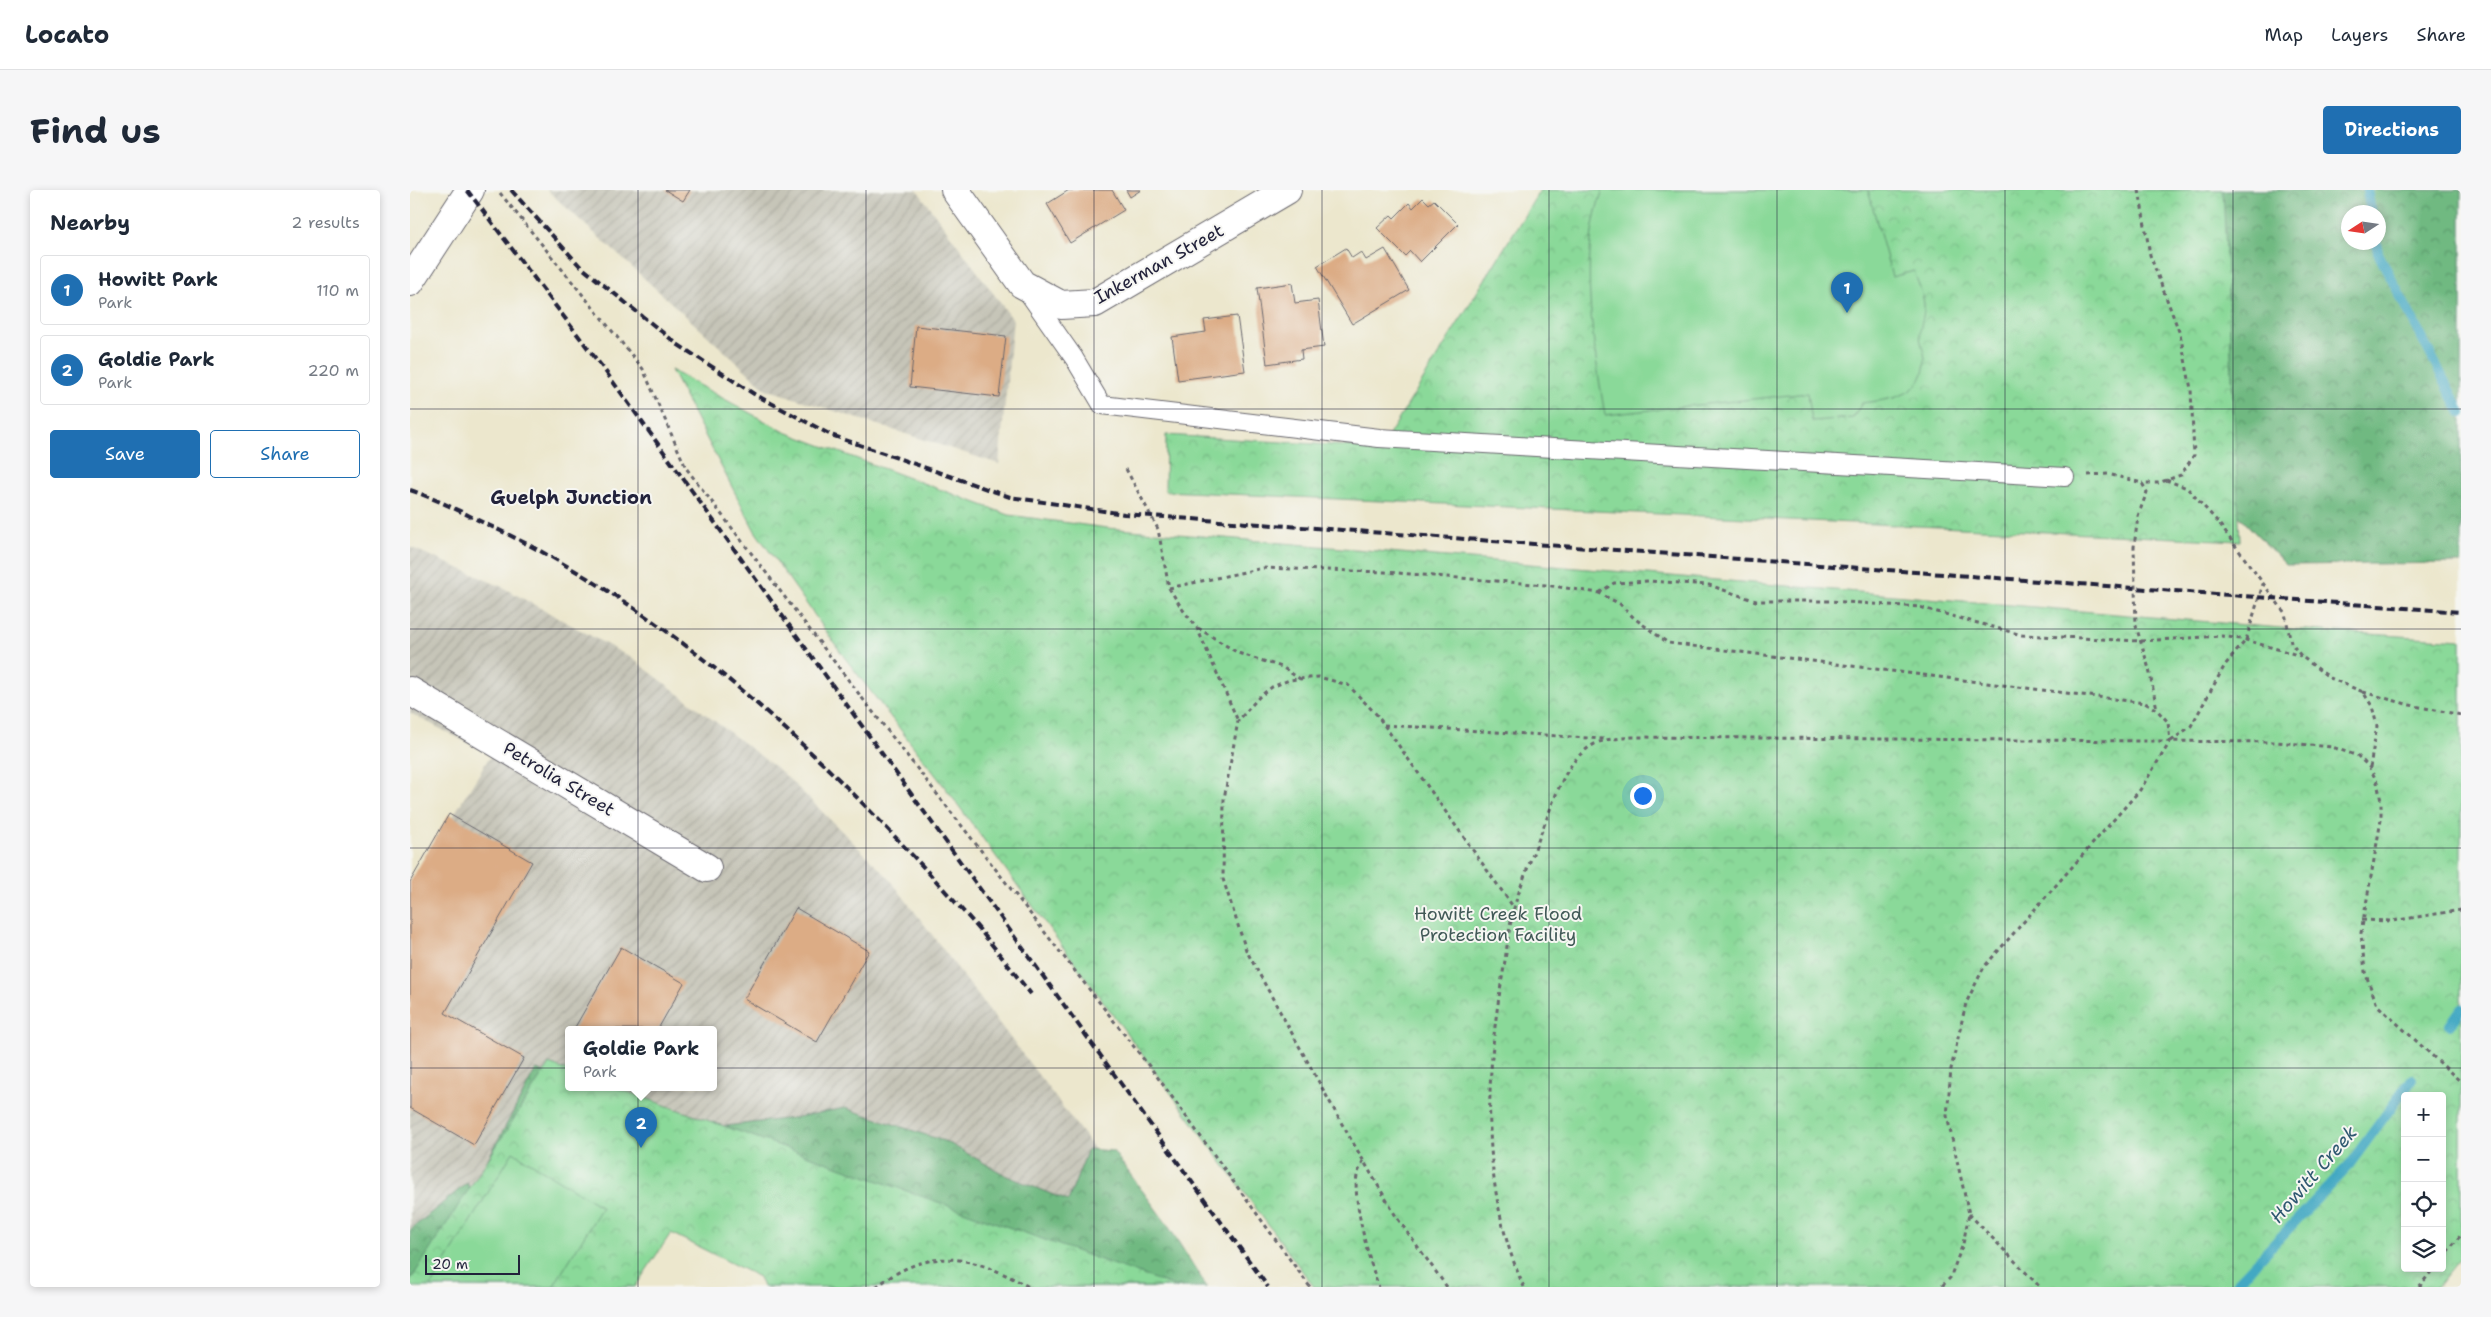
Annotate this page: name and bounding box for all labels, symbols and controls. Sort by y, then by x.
text: Locato [25,19,109,51]
text: Map [2265,23,2303,47]
text: Layers [2331,23,2388,47]
text: Share [2416,23,2466,47]
button: Directions [2323,106,2461,154]
text: Find us [30,107,161,154]
north arrow [2341,205,2386,250]
text: Nearby [50,209,130,237]
text: 2 results [291,212,360,233]
street label: Inkerman Street [1090,218,1228,310]
text: Howitt Park [98,267,218,292]
pin: 1 [1831,272,1863,313]
text: 1 [63,280,71,301]
text: 110 m [316,280,359,301]
text: Park [98,292,132,313]
text: Goldie Park [98,347,215,372]
text: 2 [61,360,73,381]
text: 220 m [307,360,359,381]
text: Park [98,372,132,393]
button: Save [50,430,200,478]
button: Share [210,430,360,478]
district label: Guelph Junction [490,485,652,510]
street label: Petrolia Street [499,736,619,822]
your location [1630,783,1656,809]
park label: Howitt Creek Flood Protection Facility [1414,902,1582,947]
popup [565,1026,717,1091]
text: Goldie Park [583,1036,699,1061]
text: Park [583,1061,617,1082]
map controls [2401,1092,2446,1272]
button: + [2401,1092,2446,1137]
pin: 2 [625,1107,657,1148]
water label: Howitt Creek [2264,1120,2363,1228]
button: − [2401,1137,2446,1182]
button: locate [2401,1182,2446,1227]
button: layers [2401,1227,2446,1272]
scale bar [425,1252,520,1275]
text: 20 m [432,1255,468,1273]

